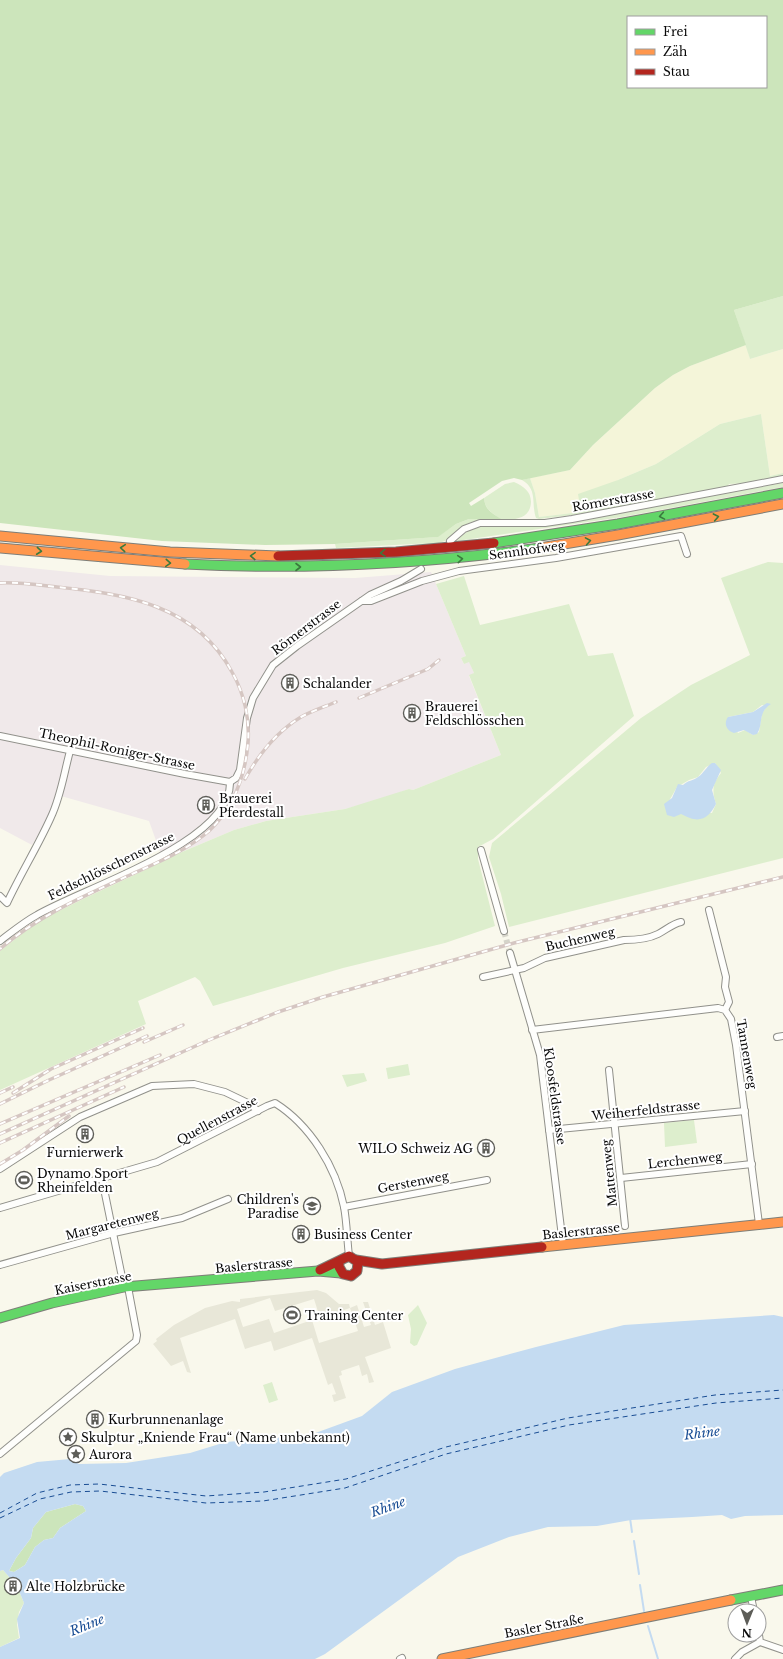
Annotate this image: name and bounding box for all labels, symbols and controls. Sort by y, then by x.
legend [627,16,767,88]
text: Frei [663,24,688,39]
text: Zäh [663,44,687,59]
text: Stau [663,64,690,79]
street label: Römerstrasse [571,485,655,515]
one-way arrow [659,512,665,520]
one-way arrow [713,514,719,522]
street label: Sennhofweg [488,537,567,563]
one-way arrow [585,537,591,546]
one-way arrow [120,544,126,553]
one-way arrow [36,547,42,556]
one-way arrow [380,549,386,557]
one-way arrow [250,551,256,560]
one-way arrow [456,554,463,563]
one-way arrow [165,558,171,567]
one-way arrow [295,563,301,571]
street label: Römerstrasse [268,596,344,658]
building icon: Schalander [280,673,300,693]
place label: Schalander [303,676,372,691]
place label: Brauerei Feldschlösschen [425,699,524,728]
building icon: Brauerei Feldschlösschen [402,703,422,723]
street label: Theophil-Roniger-Strasse [38,725,197,773]
place label: Brauerei Pferdestall [219,791,284,820]
building icon: Brauerei Pferdestall [196,795,216,815]
street label: Feldschlösschenstrasse [45,829,177,903]
street label: Buchenweg [544,924,617,954]
street label: Tannenweg [733,1018,761,1091]
street label: Kloosfeldstrasse [541,1046,569,1146]
street label: Quellenstrasse [174,1092,260,1148]
street label: Weiherfeldstrasse [590,1097,701,1123]
building icon: Furnierwerk [75,1124,95,1144]
building icon: WILO Schweiz AG [476,1138,496,1158]
street label: Mattenweg [598,1138,620,1207]
place label: WILO Schweiz AG [357,1141,474,1156]
place label: Furnierwerk [47,1145,124,1160]
street label: Lerchenweg [647,1149,724,1171]
place label: Dynamo Sport Rheinfelden [37,1166,129,1195]
street label: Gerstenweg [376,1168,451,1196]
sports icon: Dynamo Sport Rheinfelden [14,1170,34,1190]
place label: Children's Paradise [237,1192,299,1221]
school or university icon: Children's Paradise [302,1196,322,1216]
street label: Margaretenweg [64,1205,161,1243]
street label: Baslerstrasse [541,1219,621,1243]
building icon: Business Center [291,1224,311,1244]
place label: Business Center [314,1227,412,1242]
street label: Baslerstrasse [215,1254,294,1276]
street label: Kaiserstrasse [53,1268,133,1298]
sports icon: Training Center [282,1305,302,1325]
place label: Training Center [305,1308,404,1323]
building icon: Kurbrunnenanlage [85,1409,105,1429]
place label: Kurbrunnenanlage [108,1412,224,1427]
water label: Rhine [682,1422,721,1444]
place icon: Skulptur „Kniende Frau“ (Name unbekannt) [58,1427,78,1447]
place label: Skulptur „Kniende Frau“ (Name unbekannt) [81,1430,350,1445]
place icon: Aurora [66,1444,86,1464]
place label: Aurora [88,1447,132,1462]
water label: Rhine [367,1493,408,1521]
building icon: Alte Holzbrücke [3,1576,23,1596]
place label: Alte Holzbrücke [25,1579,125,1594]
north arrow [727,1603,767,1643]
water label: Rhine [66,1610,107,1640]
street label: Basler Straße [503,1611,585,1641]
text: N [741,1626,752,1640]

